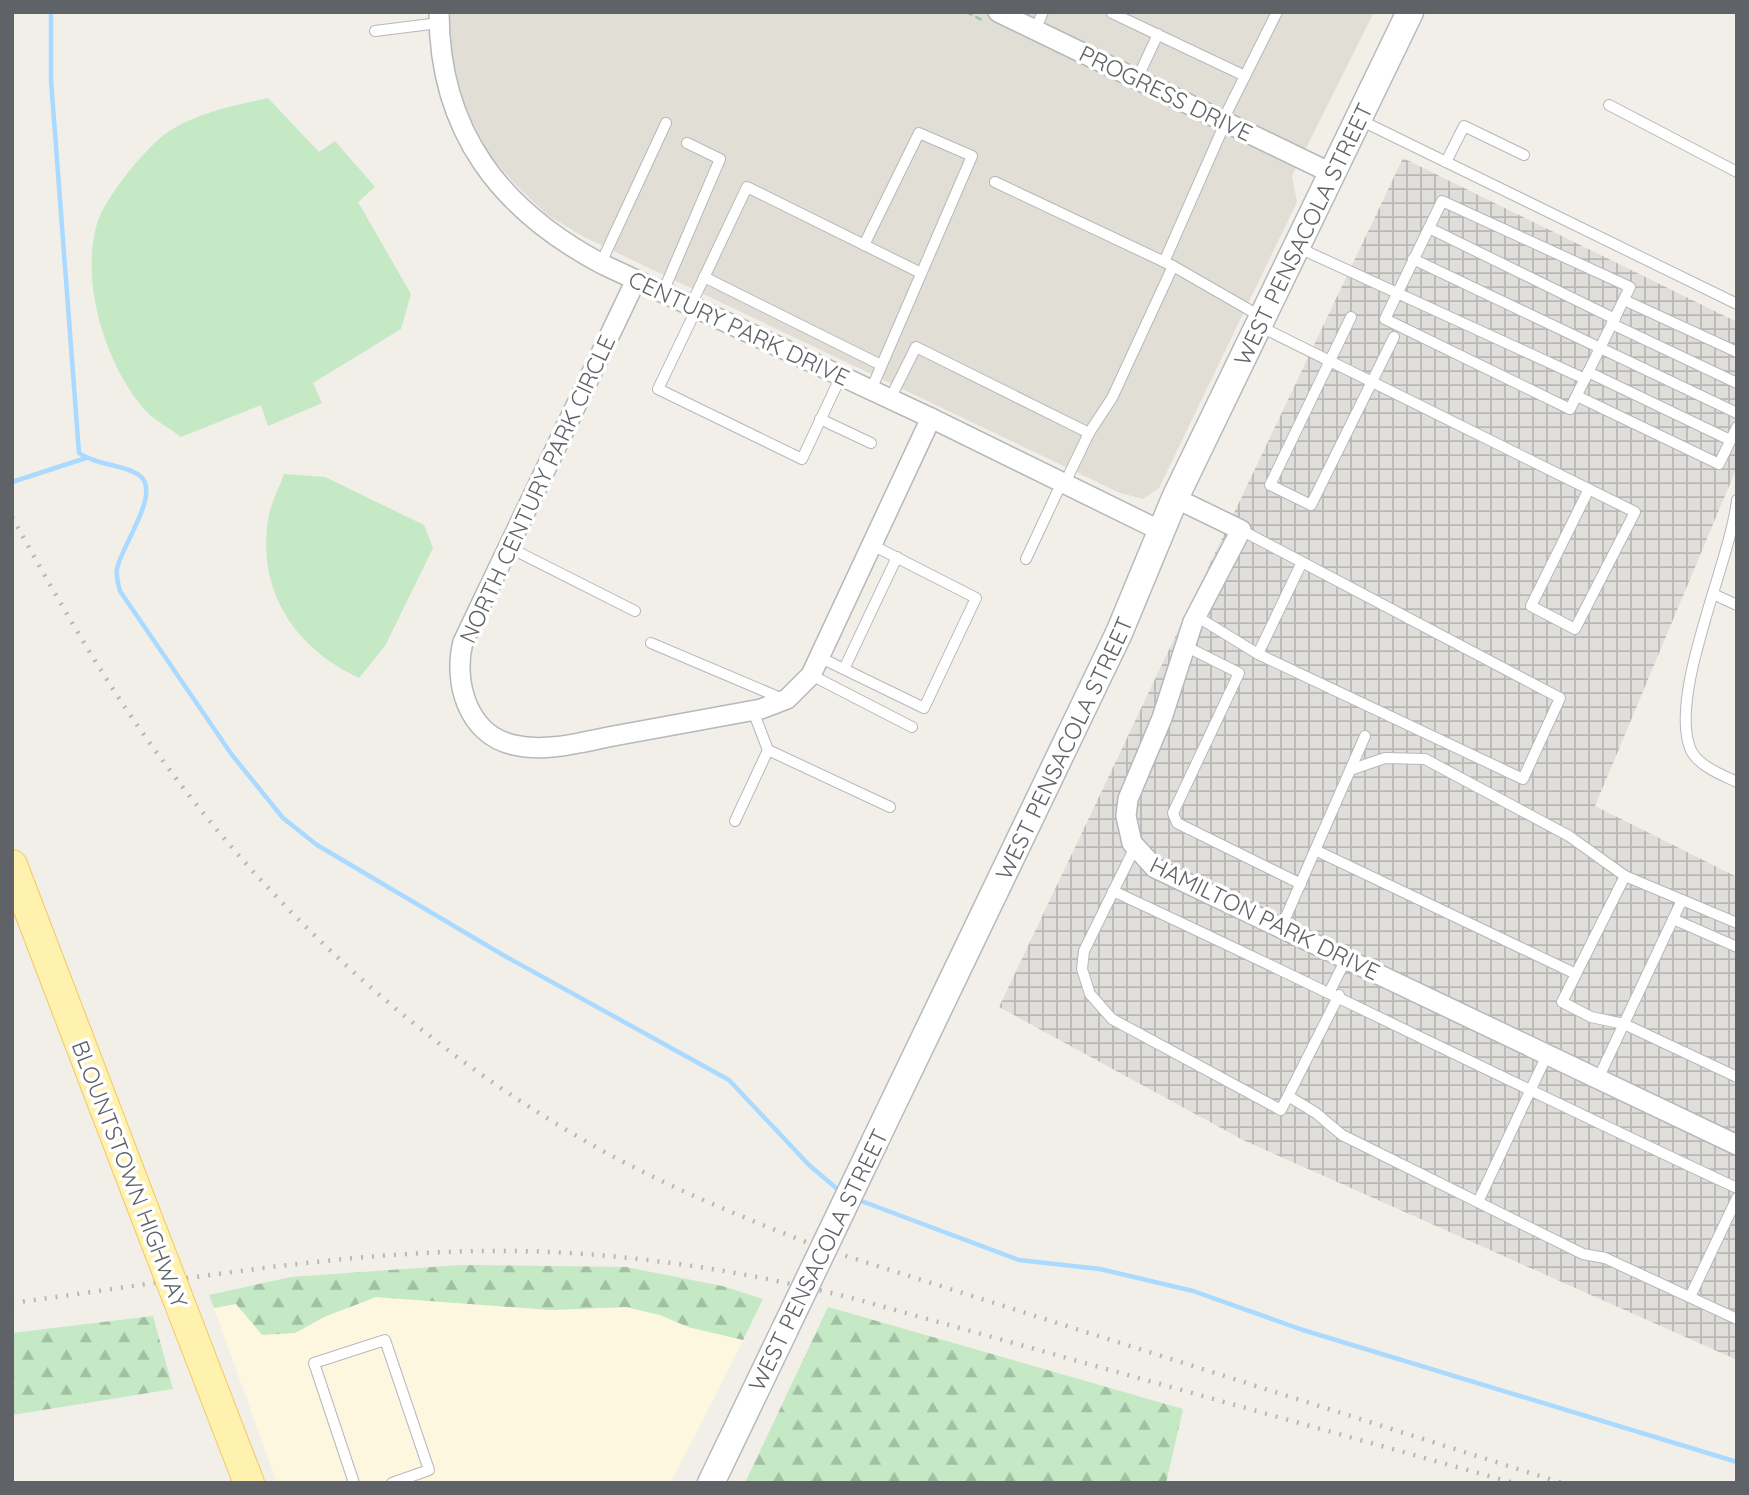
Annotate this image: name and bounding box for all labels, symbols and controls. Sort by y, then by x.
street label: PROGRESS DRIVE [1075,39,1257,147]
street label: WEST PENSACOLA STREET [1227,98,1378,370]
street label: CENTURY PARK DRIVE [624,264,854,392]
street label: NORTH CENTURY PARK CIRCLE [453,330,621,648]
street label: WEST PENSACOLA STREET [988,612,1139,884]
street label: HAMILTON PARK DRIVE [1145,850,1385,986]
street label: BLOUNTSTOWN HIGHWAY [66,1036,194,1312]
street label: WEST PENSACOLA STREET [742,1124,894,1396]

